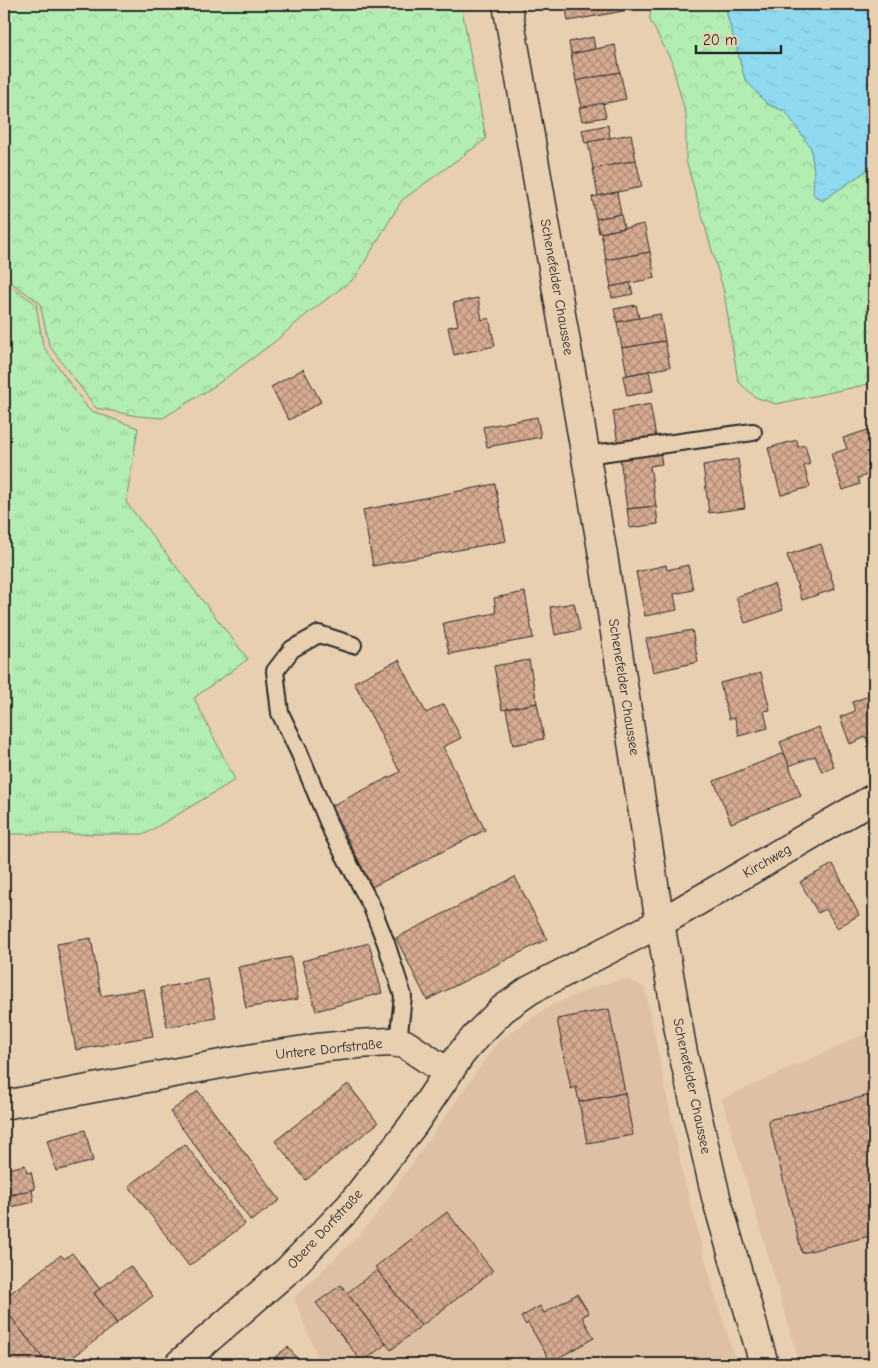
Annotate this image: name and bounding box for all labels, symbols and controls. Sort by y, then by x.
scale bar [696,22,780,54]
text: 20 m [703,31,737,49]
street label: Schenefelder Chaussee [537,217,577,357]
street label: Schenefelder Chaussee [605,617,643,757]
street label: Kirchweg [740,840,794,882]
street label: Schenefelder Chaussee [669,1017,715,1155]
street label: Untere Dorfstraße [275,1035,383,1063]
street label: Obere Dorfstraße [284,1186,366,1272]

